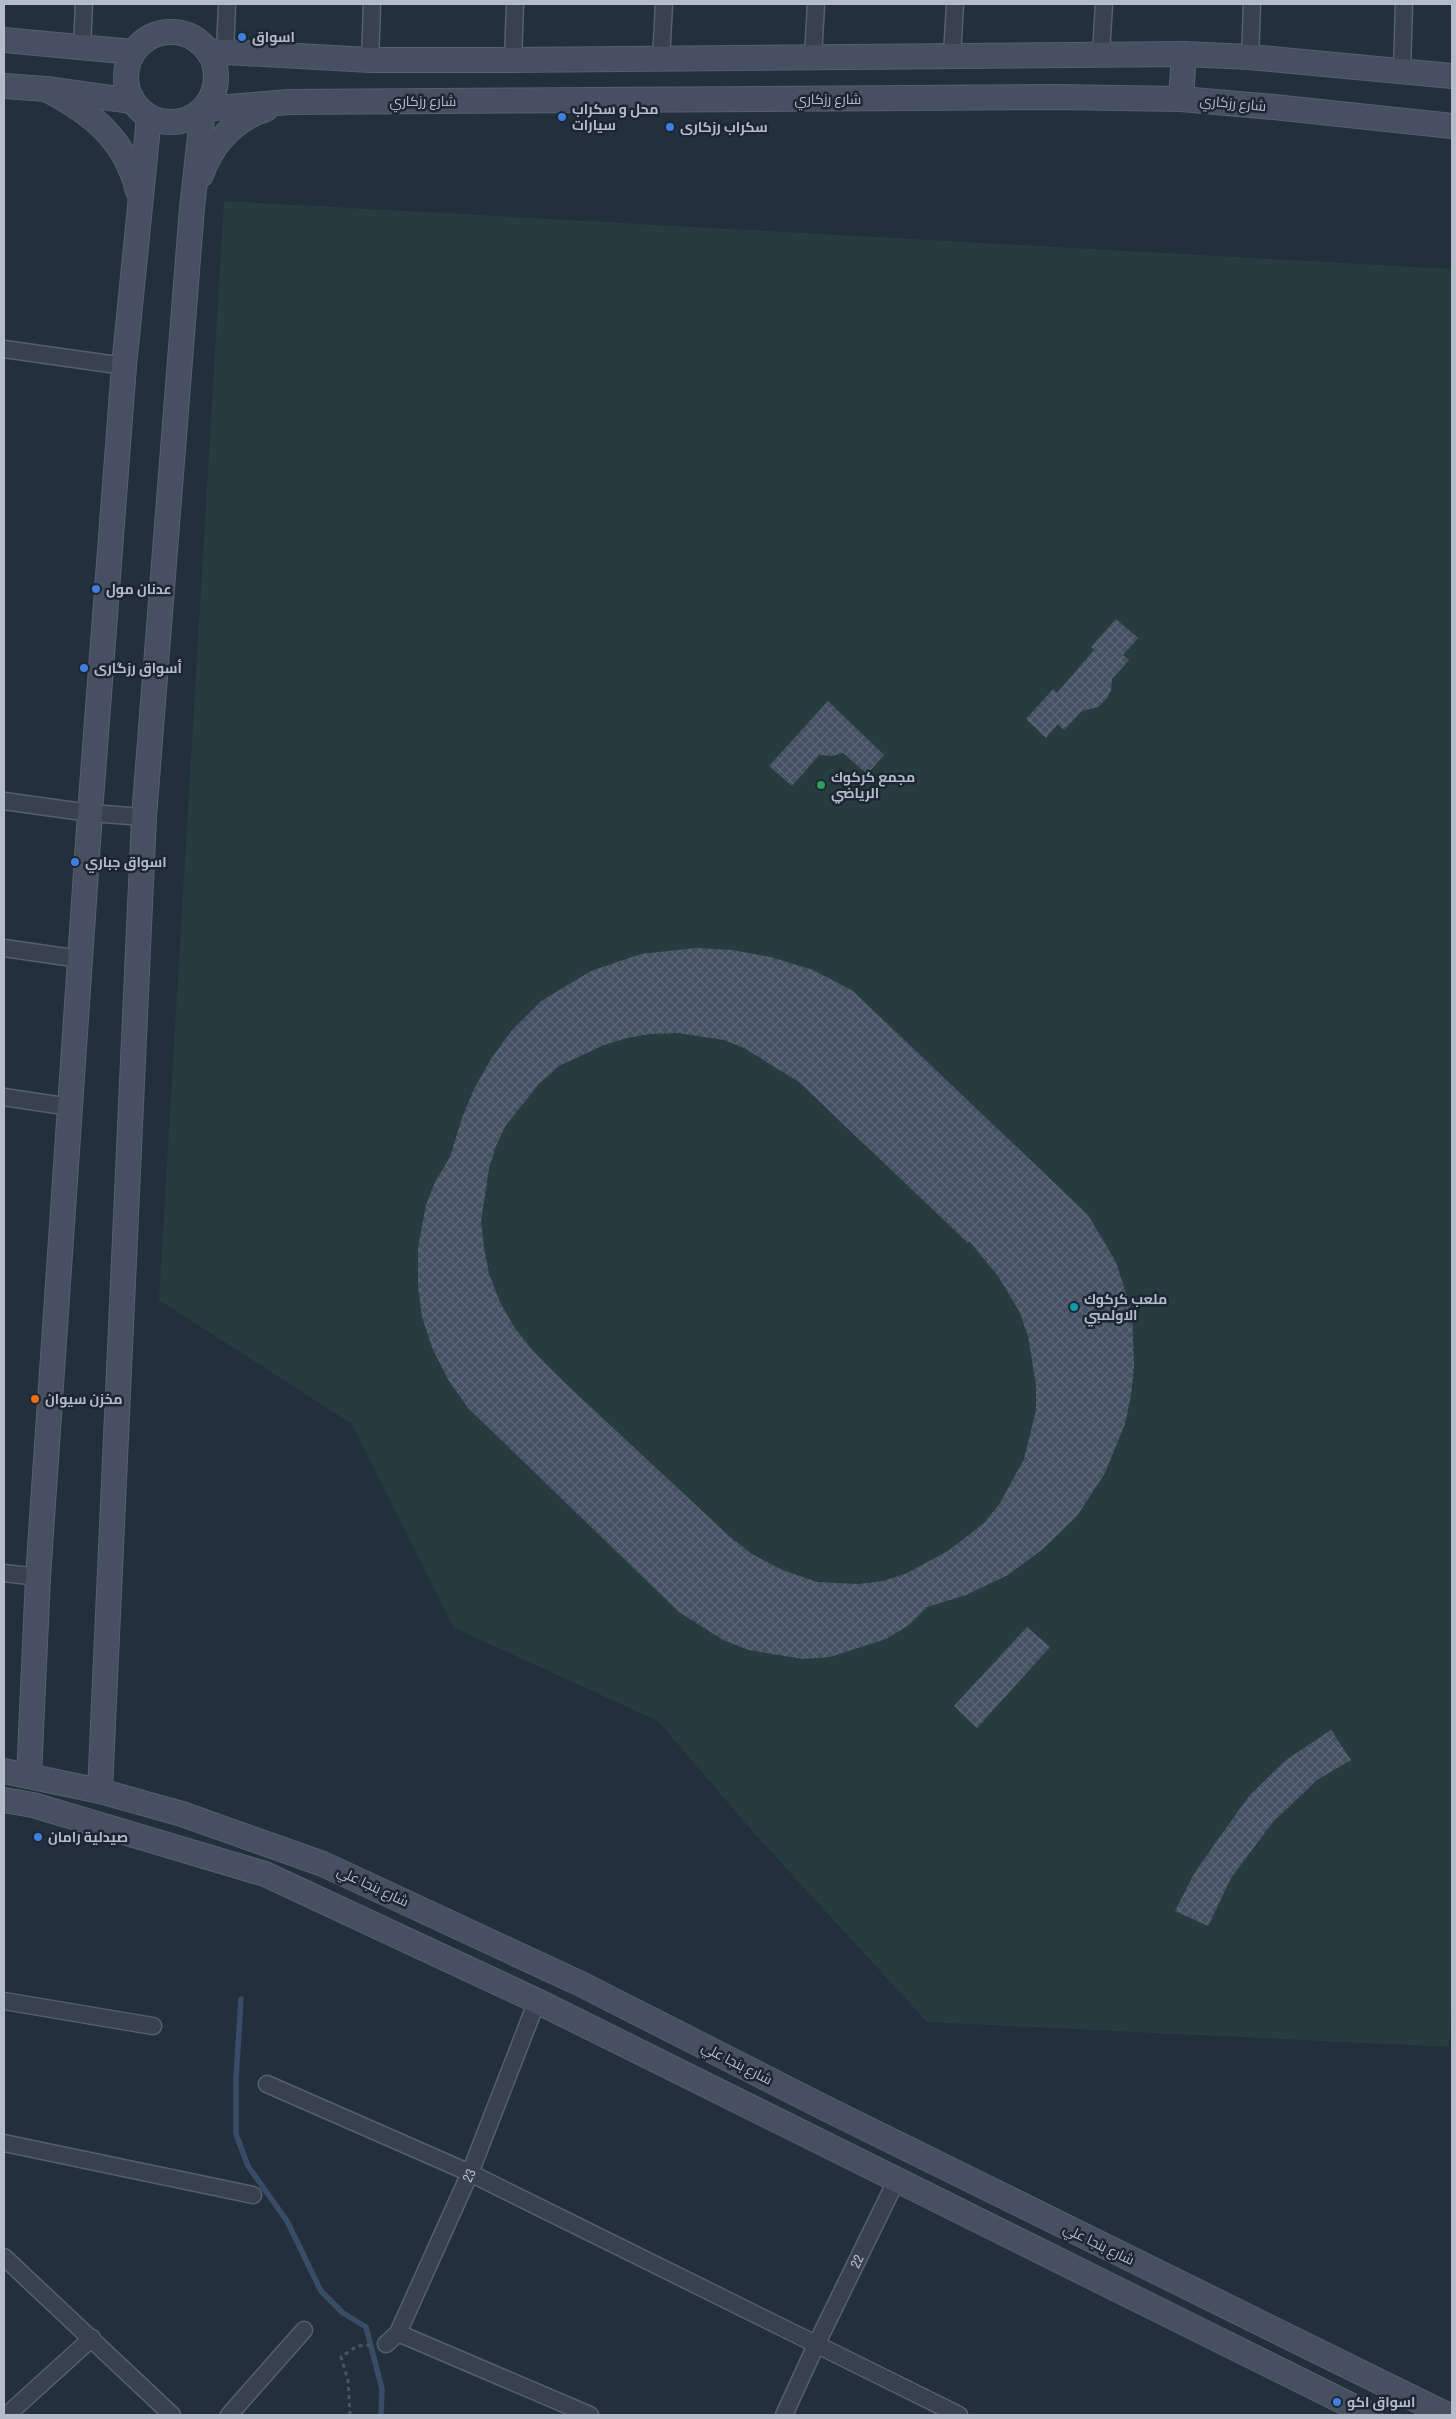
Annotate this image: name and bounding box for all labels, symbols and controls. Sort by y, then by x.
place label: اسواق [252,28,295,46]
marker: اسواق [236,31,248,43]
street label: شارع رزكاري [795,90,861,111]
street label: شارع رزكاري [1199,91,1267,118]
street label: شارع رزكاري [390,92,456,113]
place label: محل و سكراب سيارات [572,100,658,134]
marker: محل و سكراب سيارات [556,111,568,123]
place label: سكراب رزكارى [680,118,768,136]
marker: سكراب رزكارى [664,121,676,133]
place label: عدنان مول [106,580,172,598]
marker: عدنان مول [90,583,102,595]
place label: أسواق رزگارى [94,659,182,677]
marker: أسواق رزگارى [78,662,90,674]
place label: مجمع كركوك الرياضي [831,768,915,804]
marker: مجمع كركوك الرياضي [815,779,827,791]
place label: اسواق جباري [85,853,167,873]
marker: اسواق جباري [69,856,81,868]
place label: ملعب كركوك الاولمبي [1084,1290,1167,1327]
marker: ملعب كركوك الاولمبي [1068,1301,1080,1313]
place label: مخزن سيوان [45,1390,122,1408]
marker: مخزن سيوان [29,1393,41,1405]
place label: صيدلية رامان [48,1828,128,1846]
marker: صيدلية رامان [32,1831,44,1843]
street label: شارع بنجا علي [333,1862,412,1913]
street label: شارع بنجا علي [697,2038,775,2091]
street label: 23 [458,2166,480,2185]
street label: شارع بنجا علي [1059,2219,1138,2272]
street label: 22 [846,2252,868,2271]
place label: اسواق اكو [1347,2393,1415,2411]
marker: اسواق اكو [1331,2396,1343,2408]

